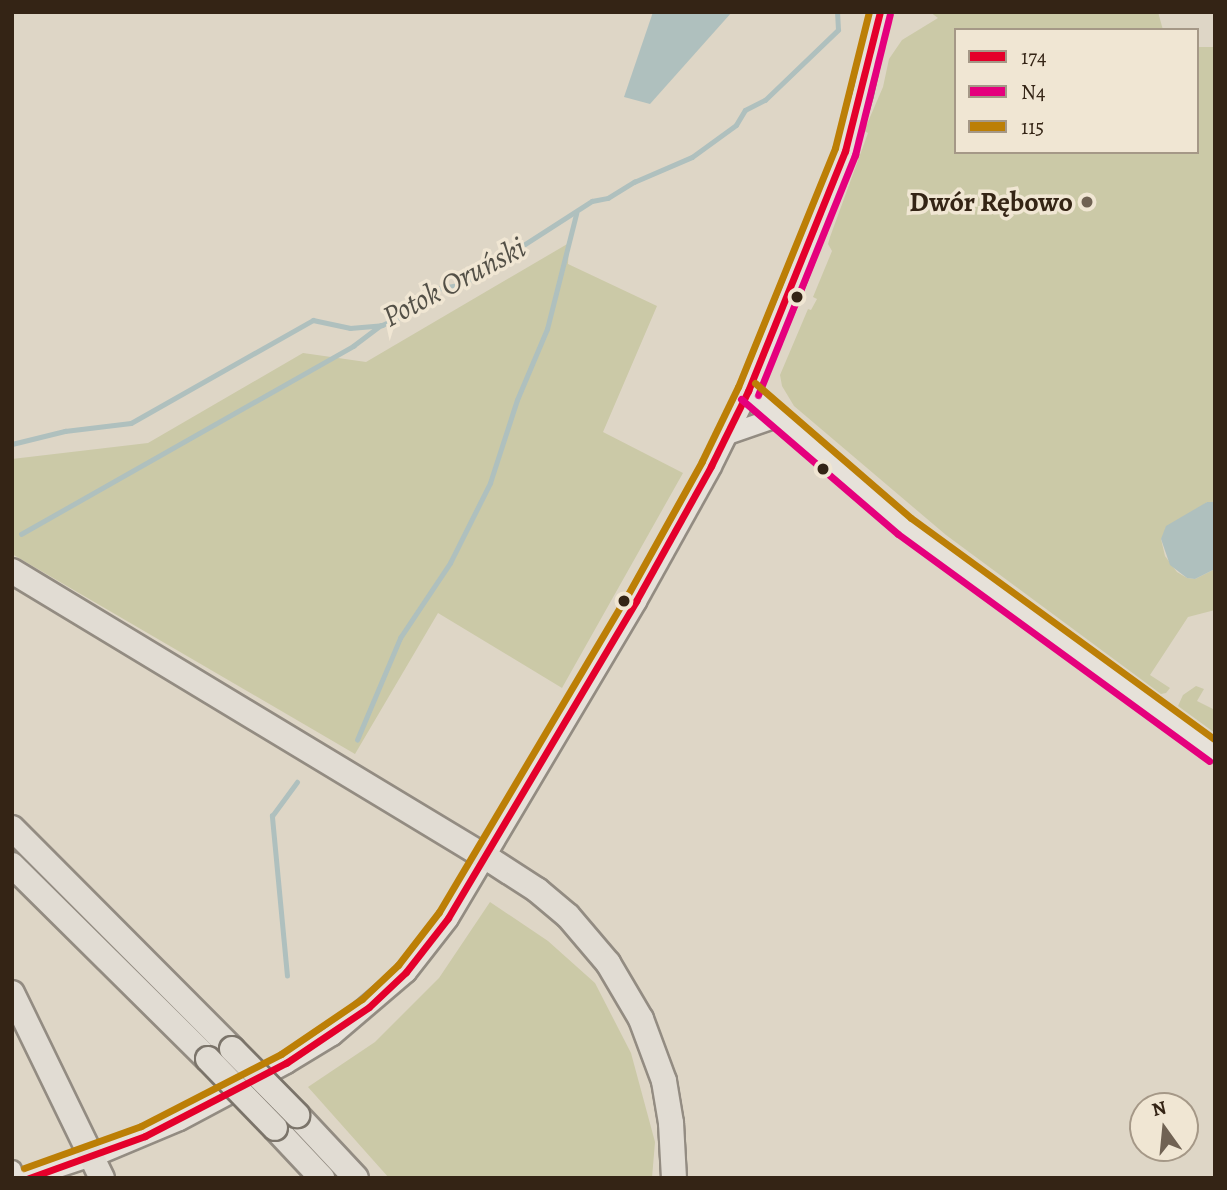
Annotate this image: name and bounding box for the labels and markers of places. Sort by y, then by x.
place label: Dwór Rębowo [909,185,1073,219]
marker: Dwór Rębowo [1079,194,1095,210]
unlabelled marker [790,290,804,304]
unlabelled marker [816,462,830,476]
unlabelled marker [617,594,631,608]

